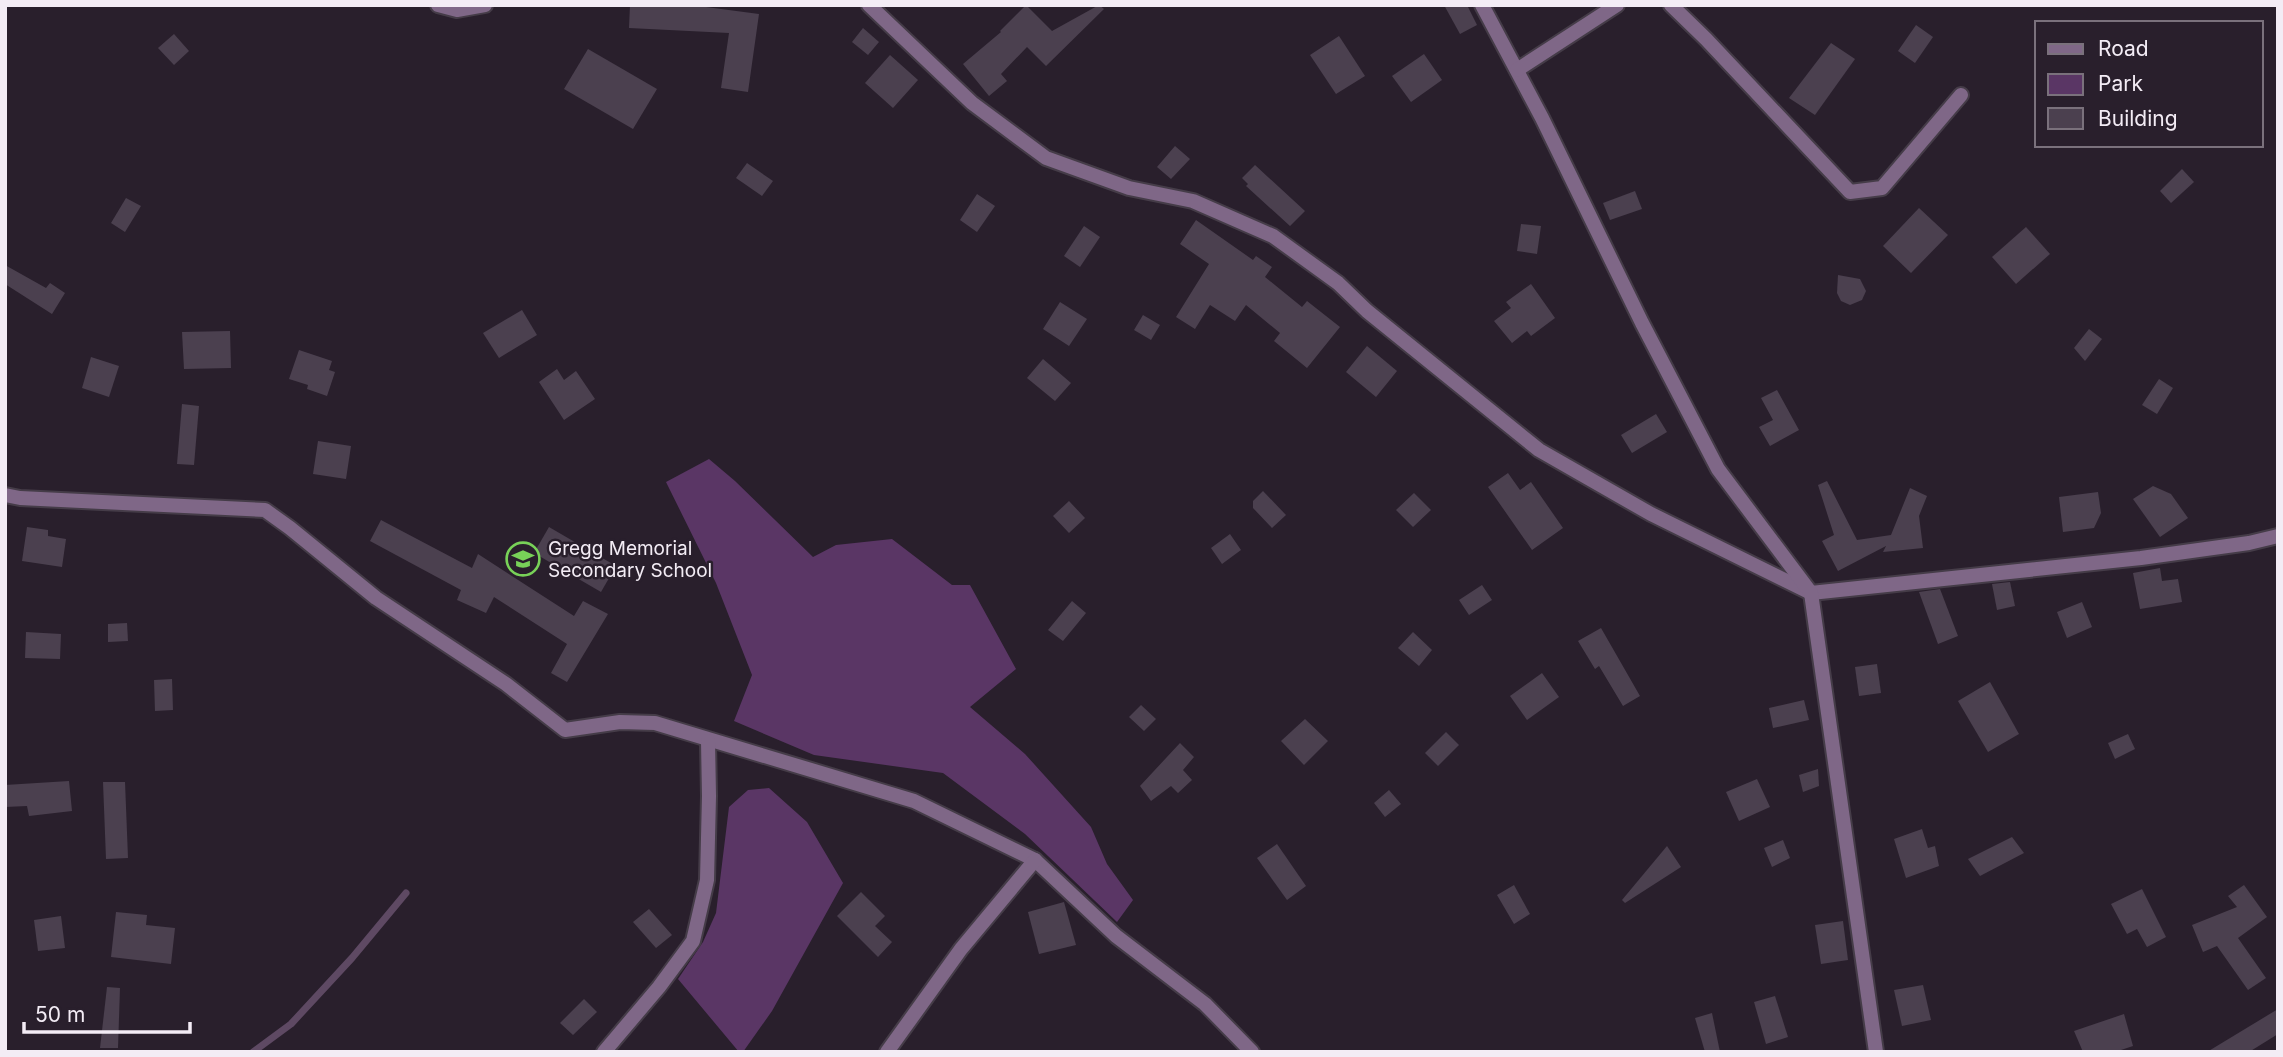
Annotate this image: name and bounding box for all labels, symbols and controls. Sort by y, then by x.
legend [2035,21,2262,147]
text: Road [2098,36,2149,61]
text: Park [2098,71,2143,96]
text: Building [2098,106,2178,131]
place label: Gregg Memorial Secondary School [548,537,712,582]
school or university icon: Gregg Memorial Secondary School [504,540,542,578]
scale bar [24,990,191,1034]
text: 50 m [35,1002,85,1027]

